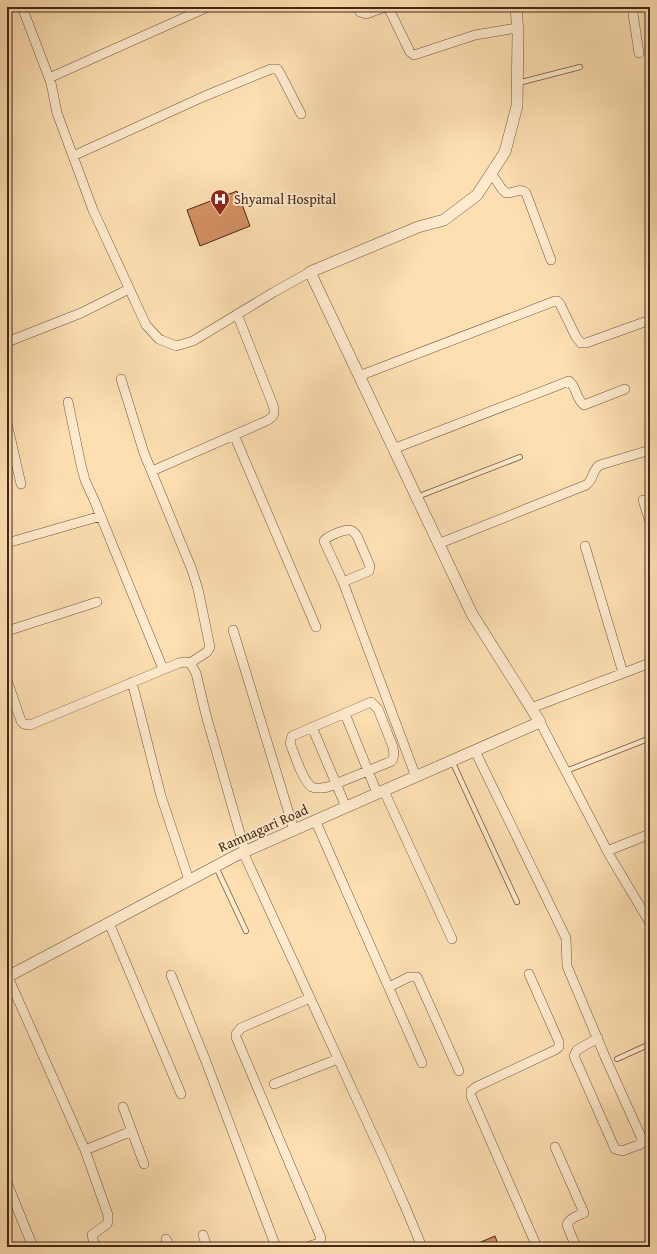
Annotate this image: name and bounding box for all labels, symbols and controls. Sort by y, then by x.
hospital icon: Shyamal Hospital [209,188,231,216]
place label: Shyamal Hospital [234,189,336,209]
street label: Ramnagari Road [215,799,312,857]

